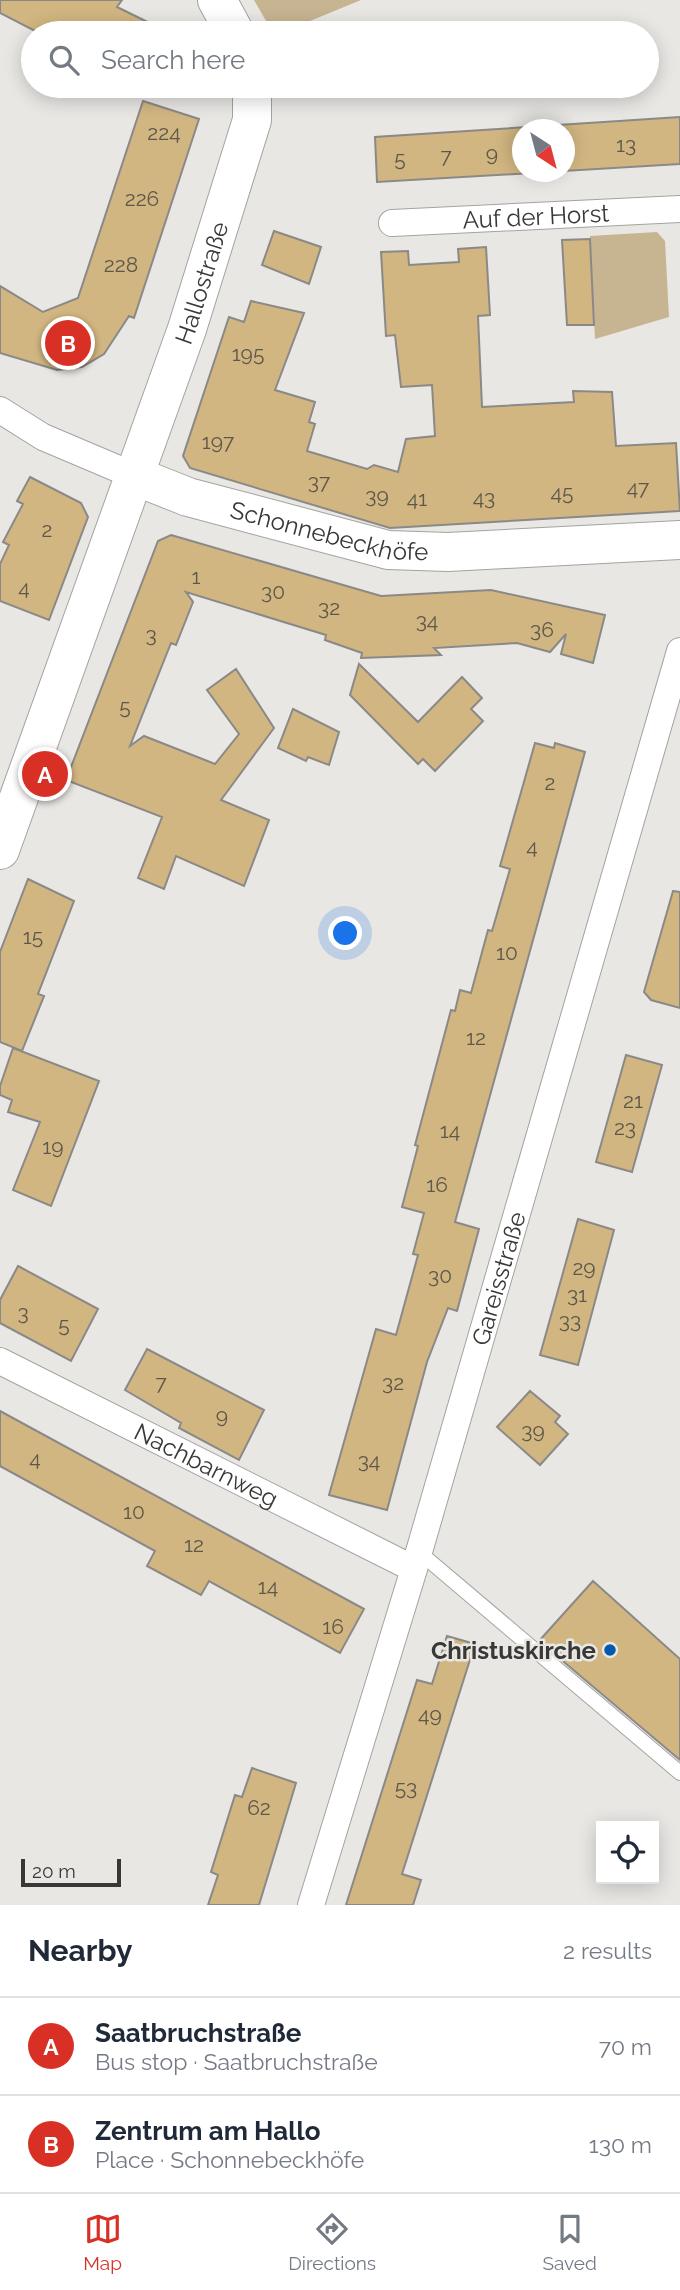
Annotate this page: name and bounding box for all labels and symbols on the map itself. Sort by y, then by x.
north arrow [512,119,575,182]
house number: 224 [147,120,181,145]
house number: 13 [616,132,636,157]
house number: 9 [486,141,498,166]
house number: 7 [440,143,452,168]
house number: 5 [394,146,406,171]
house number: 226 [125,186,159,211]
street label: Auf der Horst [462,198,610,234]
street label: Hallostraße [168,218,234,348]
house number: 228 [104,252,138,277]
pin: B [45,317,91,369]
house number: 195 [232,341,264,366]
house number: 197 [202,429,235,454]
house number: 37 [308,469,331,494]
house number: 47 [627,475,650,500]
house number: 45 [551,480,573,505]
house number: 39 [365,483,389,508]
house number: 43 [473,485,495,510]
house number: 41 [407,486,427,511]
street label: Schonnebeckhöfe [227,494,429,566]
house number: 2 [42,517,52,542]
house number: 1 [192,564,201,589]
house number: 4 [18,575,30,600]
house number: 30 [261,579,285,604]
house number: 32 [318,595,340,620]
house number: 34 [416,608,438,633]
house number: 36 [530,617,554,642]
house number: 3 [145,622,157,647]
house number: 5 [119,694,131,719]
pin: A [22,748,68,800]
house number: 2 [545,770,555,795]
house number: 4 [526,834,538,859]
your location [328,916,362,950]
house number: 15 [23,924,43,949]
house number: 10 [496,940,518,965]
house number: 12 [466,1025,486,1050]
house number: 21 [623,1088,643,1113]
house number: 23 [614,1115,636,1140]
house number: 14 [440,1118,460,1143]
house number: 19 [42,1134,64,1159]
house number: 16 [426,1172,448,1197]
street label: Gareisstraße [465,1208,531,1349]
house number: 29 [572,1255,596,1280]
house number: 30 [428,1263,452,1288]
house number: 31 [567,1282,587,1307]
house number: 3 [17,1300,29,1325]
house number: 33 [559,1308,581,1333]
house number: 5 [58,1312,70,1337]
house number: 7 [155,1370,167,1395]
house number: 32 [382,1370,404,1395]
house number: 9 [216,1403,228,1428]
street label: Nachbarnweg [130,1417,283,1513]
house number: 39 [521,1418,545,1443]
house number: 4 [29,1446,41,1471]
house number: 34 [358,1448,380,1473]
house number: 10 [123,1499,145,1524]
house number: 12 [184,1532,204,1557]
house number: 14 [258,1574,278,1599]
house number: 16 [322,1614,344,1639]
place label: Christuskirche [431,1636,596,1665]
marker: Christuskirche [602,1642,618,1658]
house number: 49 [418,1702,442,1727]
house number: 53 [395,1775,417,1800]
house number: 62 [247,1795,271,1820]
scale bar [21,1856,121,1888]

